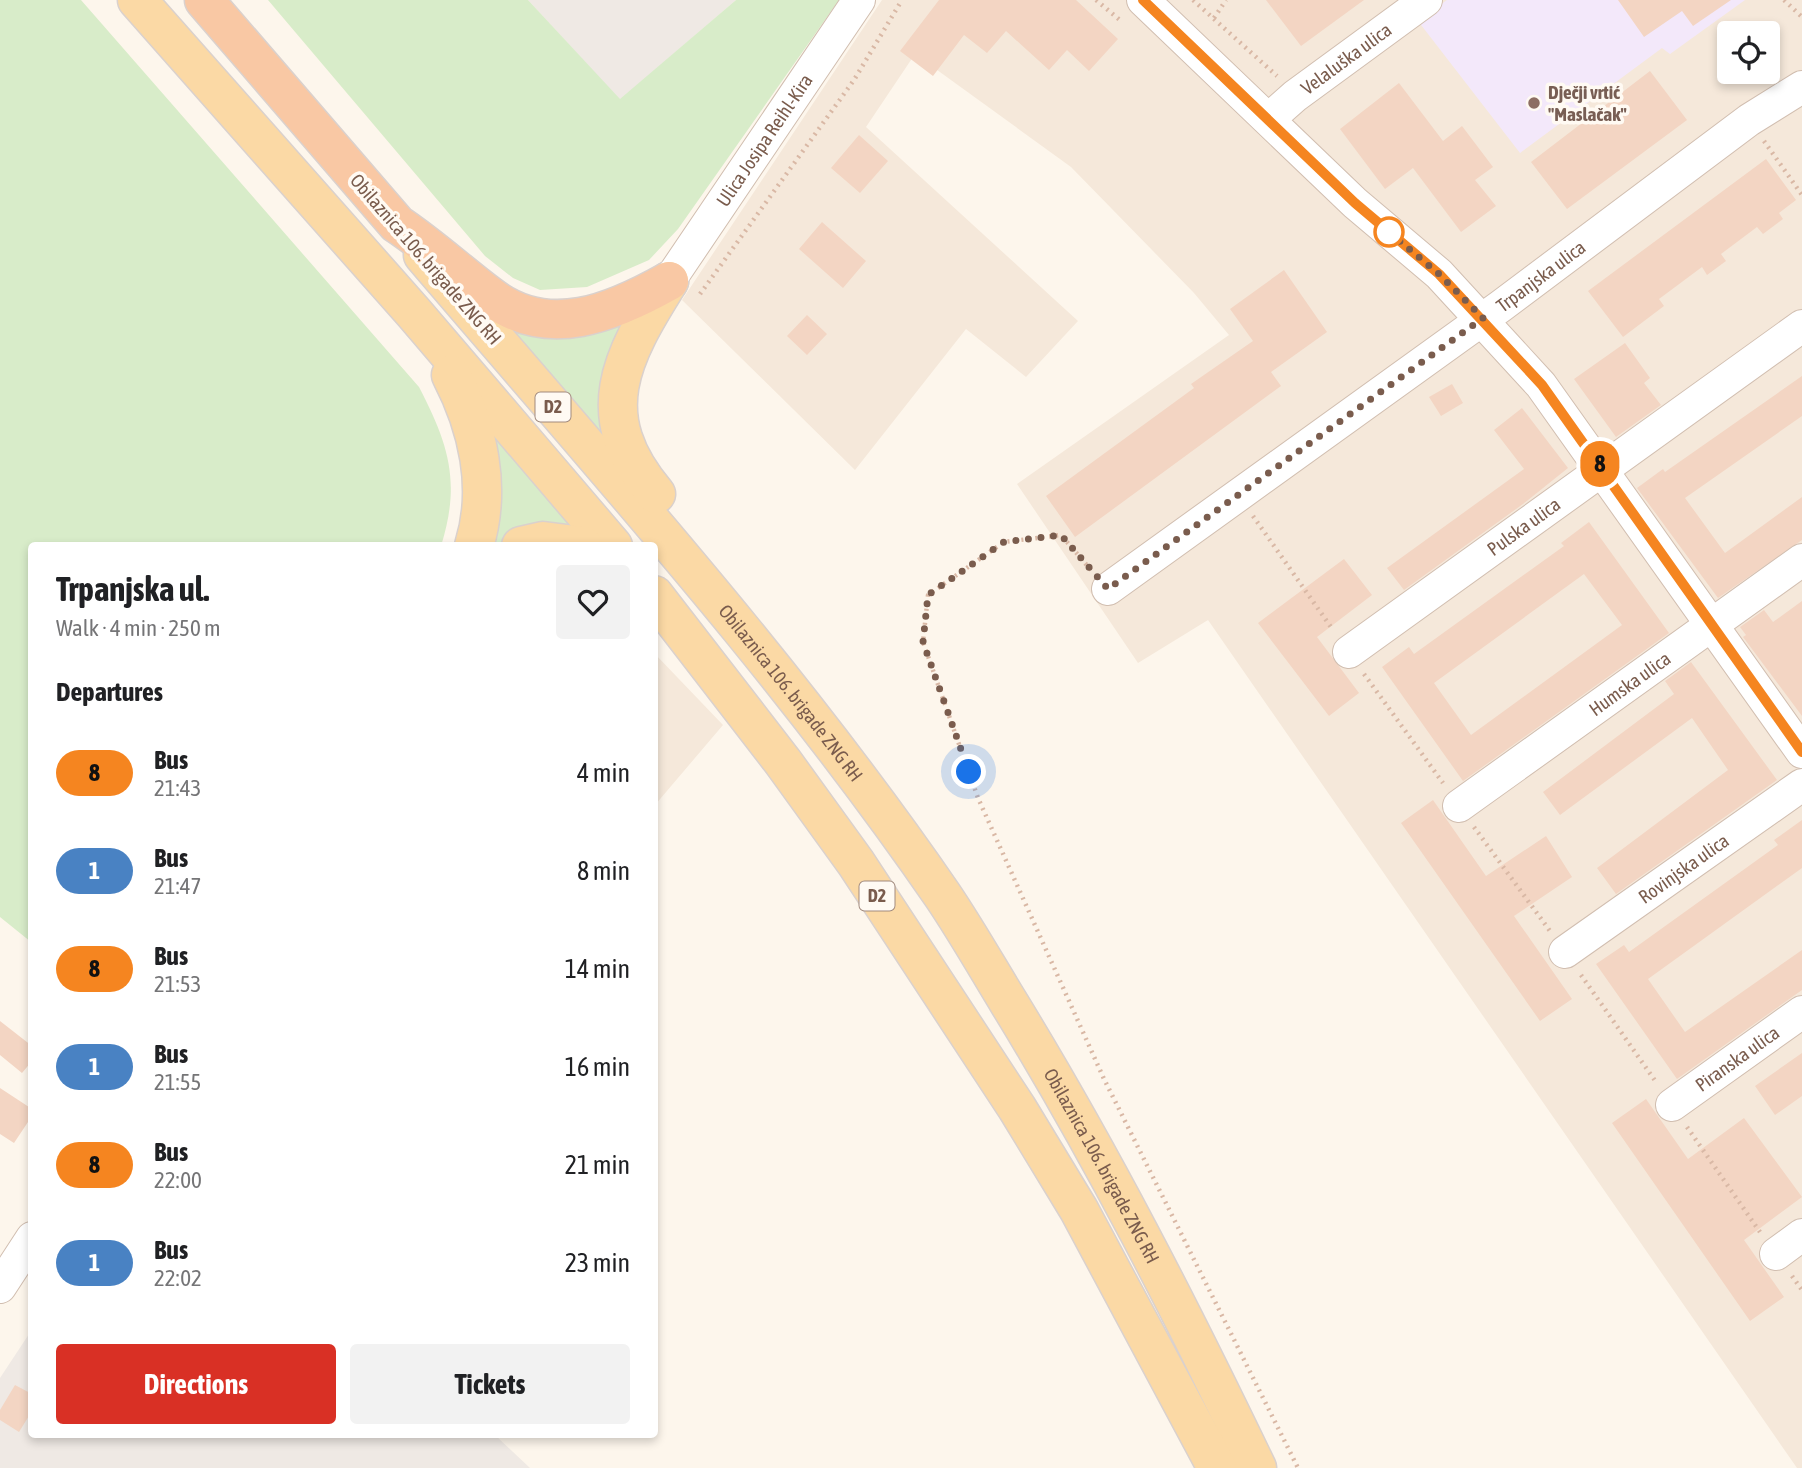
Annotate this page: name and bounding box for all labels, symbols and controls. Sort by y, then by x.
street label: Velaluška ulica [1297,18,1396,99]
map controls [1717,21,1780,84]
button: locate [1717,21,1780,84]
street label: Ulica Josipa Reihl-Kira [712,70,817,211]
place label: Dječji vrtić "Maslačak" [1548,81,1627,125]
marker: Dječji vrtić "Maslačak" [1526,95,1542,111]
street label: Obilaznica 106. brigade ZNG RH [346,169,506,349]
unlabelled marker [1374,217,1404,247]
street label: Trpanjska ulica [1492,236,1589,317]
road number: D2 [536,393,570,422]
line badge: 8 [1577,441,1623,487]
text: 8 [1594,450,1606,477]
street label: Pulska ulica [1483,493,1564,560]
button: heart [556,565,630,639]
text: Trpanjska ul. [56,570,209,608]
street label: Obilaznica 106. brigade ZNG RH [714,600,867,786]
text: Walk · 4 min · 250 m [56,615,220,641]
street label: Humska ulica [1585,647,1675,720]
text: Departures [56,677,163,707]
text: Bus [154,745,188,775]
your location [951,754,986,789]
text: 4 min [577,758,630,788]
text: 8 [89,759,100,786]
text: 21:43 [154,775,201,801]
street label: Rovinjska ulica [1634,829,1733,908]
text: Bus [154,843,188,873]
text: 8 min [577,856,630,886]
text: 1 [89,857,100,884]
text: 21:47 [154,873,201,899]
road number: D2 [860,882,894,911]
text: Bus [154,941,188,971]
text: 14 min [565,954,630,984]
text: 8 [89,955,100,982]
text: 21:53 [154,971,201,997]
street label: Piranska ulica [1691,1021,1783,1096]
text: Bus [154,1039,188,1069]
text: 16 min [565,1052,630,1082]
text: 1 [89,1053,100,1080]
street label: Obilaznica 106. brigade ZNG RH [1039,1064,1164,1267]
text: 21:55 [154,1069,201,1095]
text: Bus [154,1137,188,1167]
text: 21 min [565,1150,630,1180]
text: 8 [89,1151,100,1178]
text: 22:00 [154,1167,202,1193]
text: Bus [154,1235,188,1265]
text: 23 min [565,1248,630,1278]
text: 1 [89,1249,100,1276]
text: 22:02 [154,1265,202,1291]
button: Directions [56,1344,336,1424]
button: Tickets [350,1344,630,1424]

